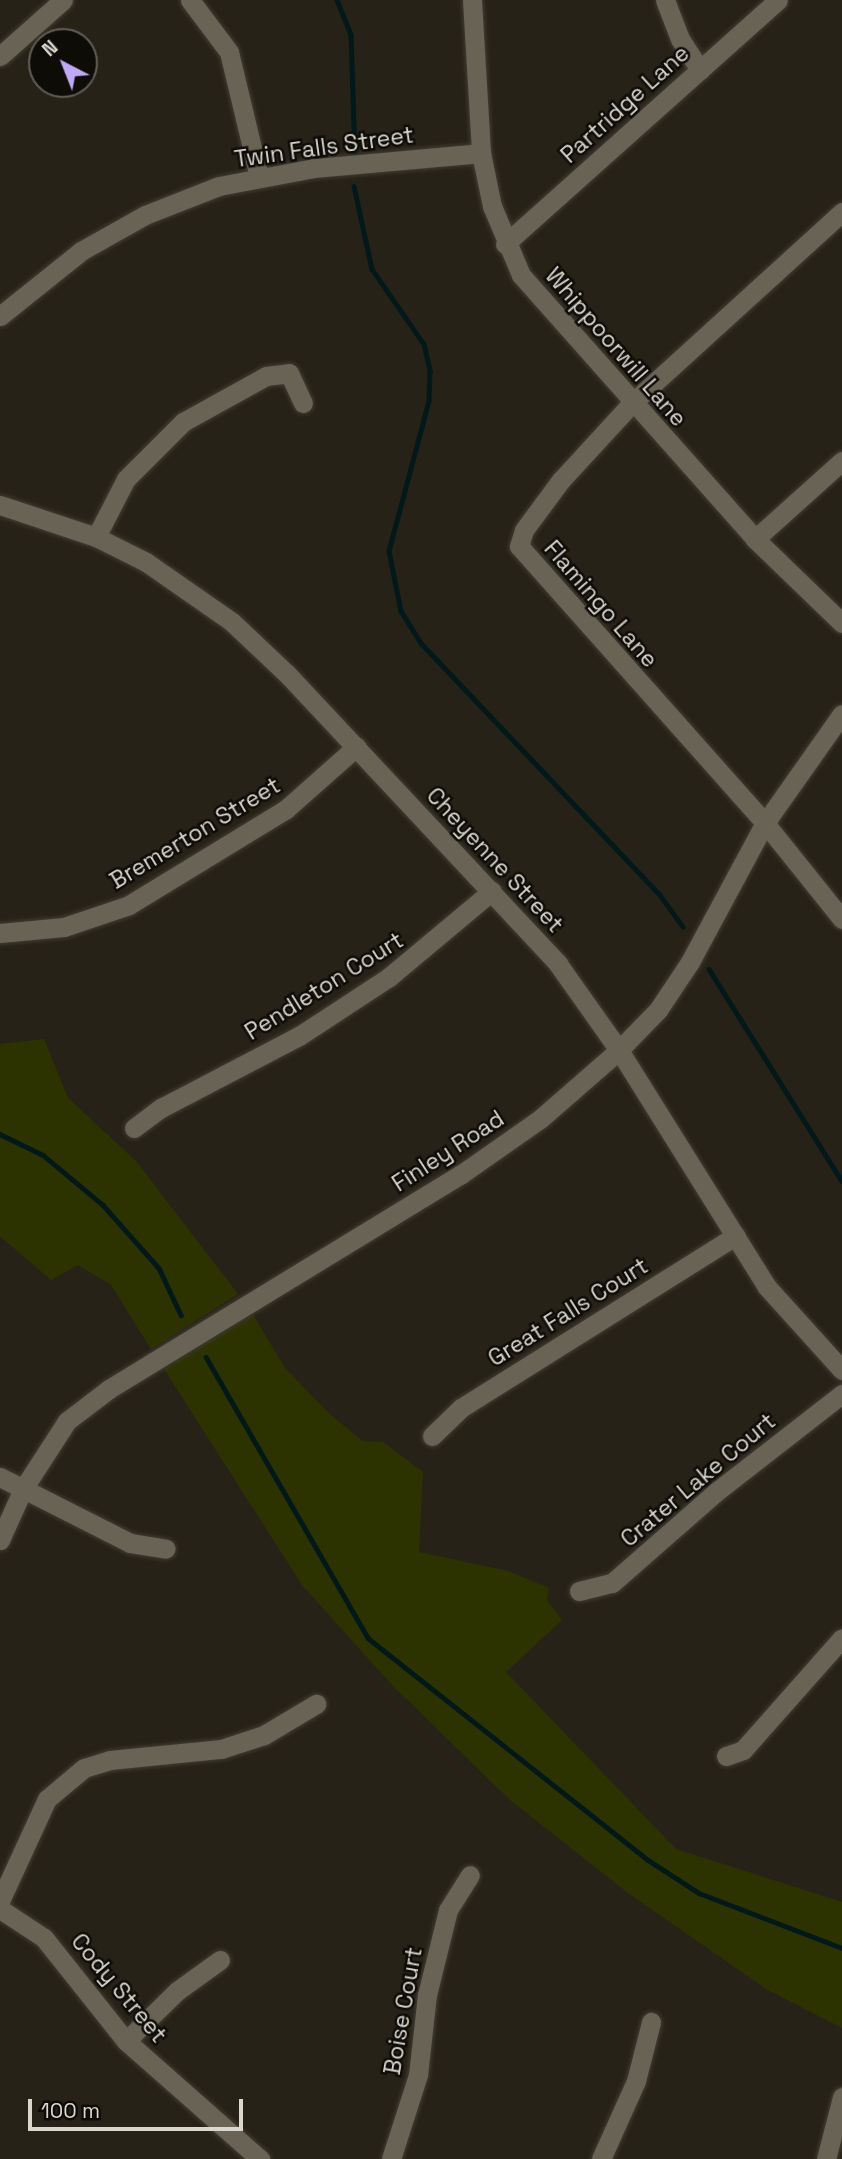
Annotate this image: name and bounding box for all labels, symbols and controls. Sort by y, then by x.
north arrow [28,28,98,98]
text: N [37,35,63,62]
street label: Partridge Lane [555,39,695,169]
street label: Twin Falls Street [232,121,416,173]
street label: Whippoorwill Lane [540,262,692,432]
street label: Flamingo Lane [538,535,664,673]
street label: Bremerton Street [105,771,285,895]
street label: Cheyenne Street [421,782,569,938]
street label: Pendleton Court [240,926,408,1046]
street label: Finley Road [387,1105,509,1197]
street label: Great Falls Court [483,1252,653,1372]
street label: Crater Lake Court [615,1407,781,1553]
street label: Cody Street [65,1928,173,2048]
street label: Boise Court [378,1945,428,2077]
scale bar [32,2086,247,2130]
text: 100 m [41,2097,100,2124]

